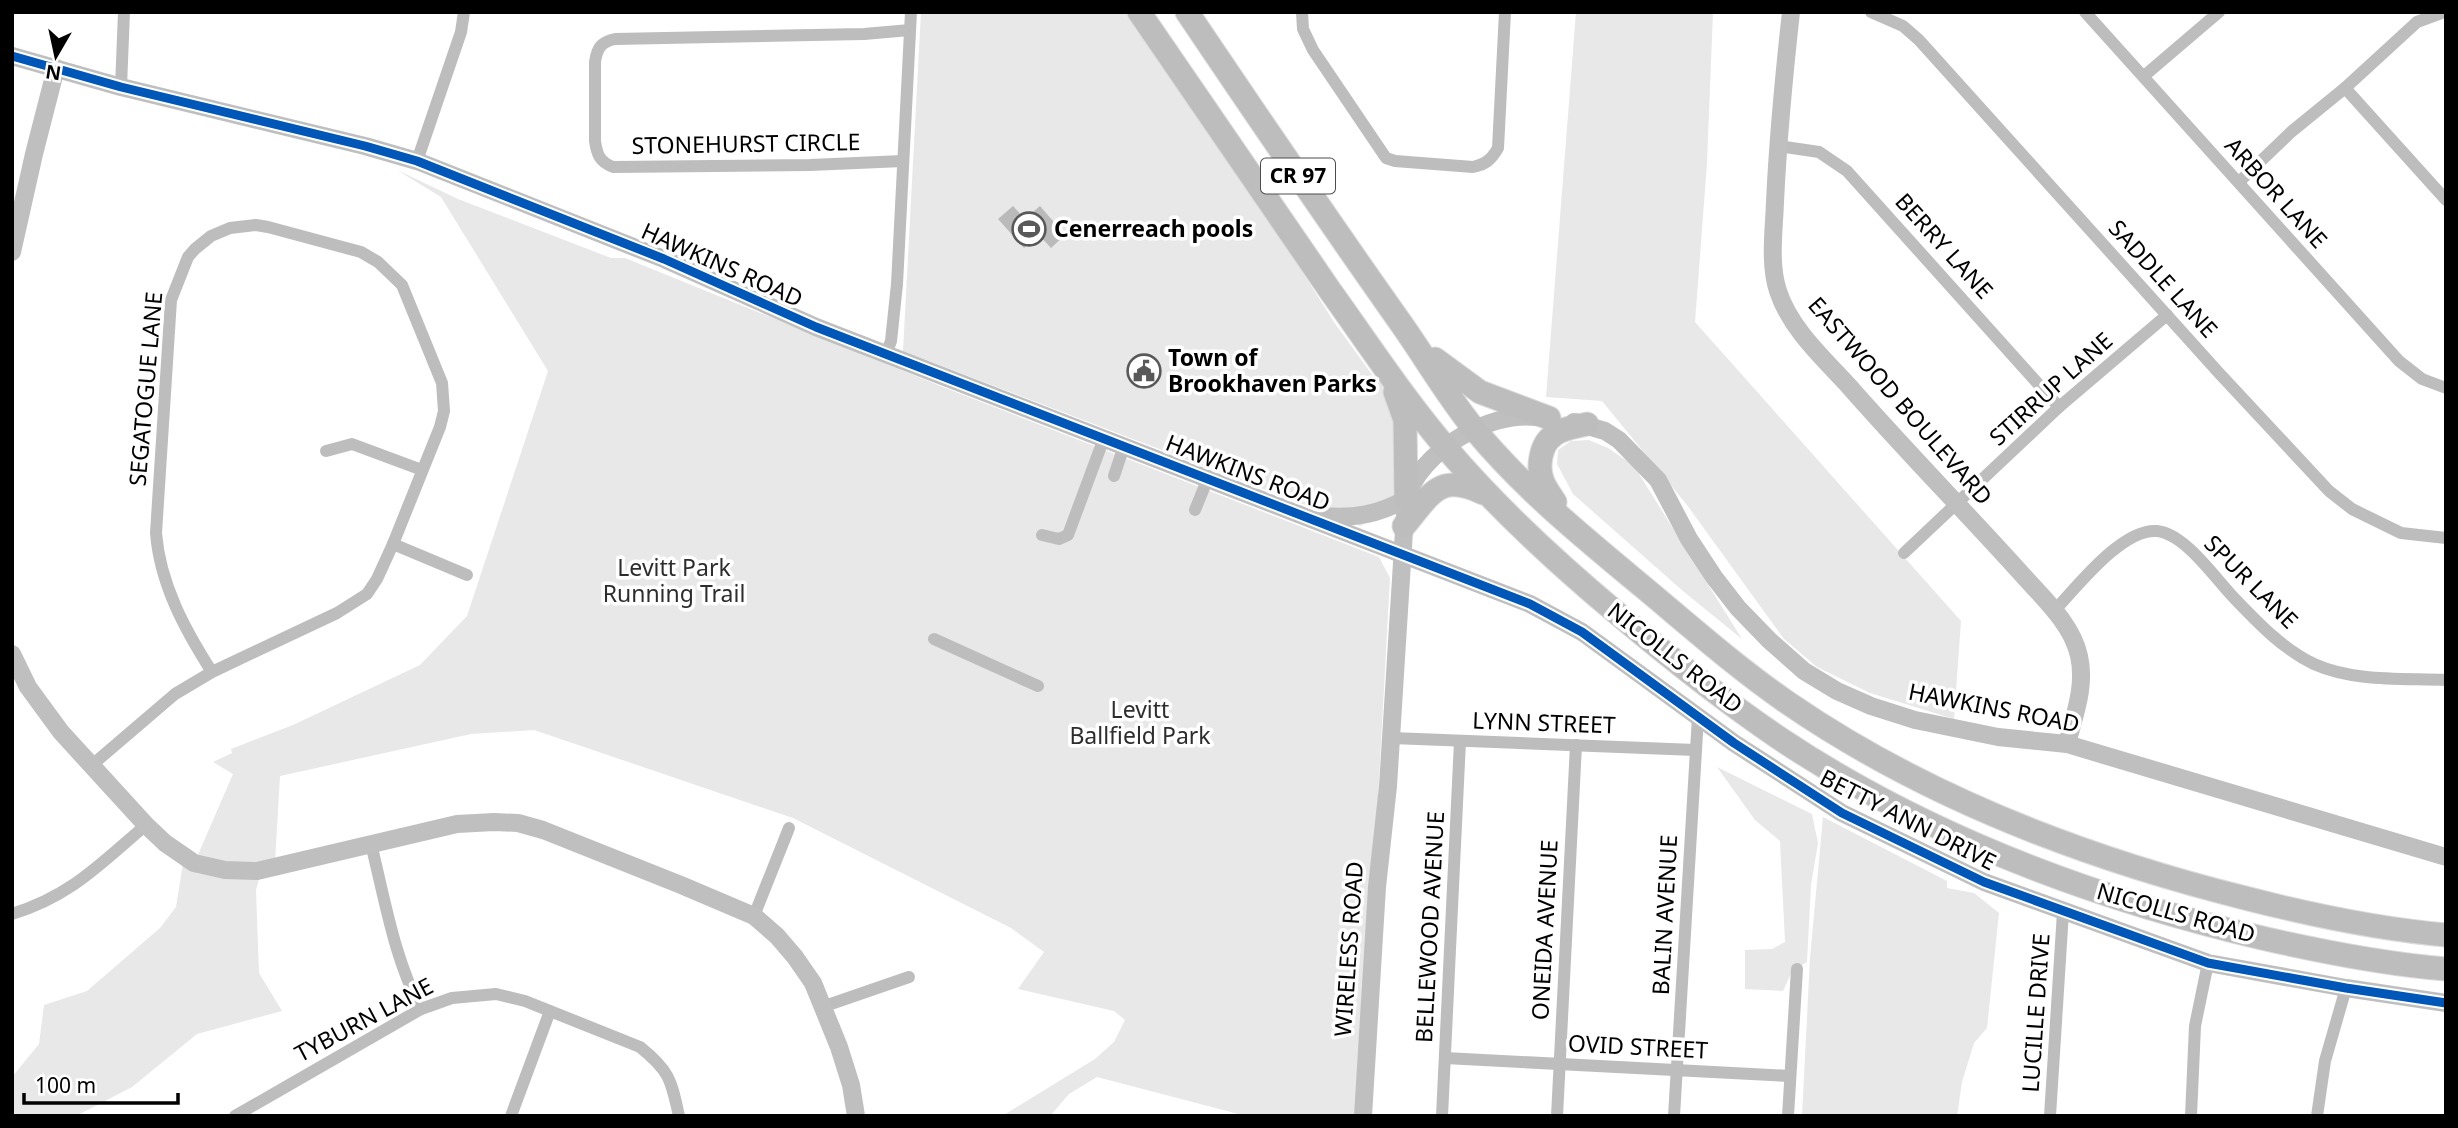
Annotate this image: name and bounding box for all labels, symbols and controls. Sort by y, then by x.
north arrow [21,21,91,91]
text: N [44,59,63,87]
street label: STONEHURST CIRCLE [631,125,861,161]
street label: ARBOR LANE [2218,130,2335,255]
road number: CR 97 [1261,158,1335,194]
street label: BERRY LANE [1889,185,2001,305]
sports icon: Cenerreach pools [1010,210,1048,248]
place label: Cenerreach pools [1054,212,1253,244]
street label: SADDLE LANE [2102,212,2225,344]
street label: HAWKINS ROAD [637,214,808,314]
street label: EASTWOOD BOULEVARD [1801,289,2000,511]
street label: SEGATOGUE LANE [121,290,169,487]
street label: STIRRUP LANE [1982,324,2119,452]
place label: Town of Brookhaven Parks [1168,341,1377,399]
public building icon: Town of Brookhaven Parks [1125,352,1163,390]
street label: HAWKINS ROAD [1162,426,1335,518]
street label: SPUR LANE [2198,527,2306,635]
park label: Levitt Park Running Trail [603,551,745,609]
street label: NICOLLS ROAD [1601,594,1750,720]
street label: HAWKINS ROAD [1906,675,2082,739]
park label: Levitt Ballfield Park [1069,693,1211,751]
street label: LYNN STREET [1472,704,1616,741]
street label: BETTY ANN DRIVE [1815,761,2002,877]
street label: BELLEWOOD AVENUE [1407,810,1451,1044]
street label: BALIN AVENUE [1644,834,1684,996]
street label: ONEIDA AVENUE [1523,839,1565,1021]
street label: WIRELESS ROAD [1326,860,1370,1038]
street label: NICOLLS ROAD [2093,874,2259,950]
street label: LUCILLE DRIVE [2013,932,2057,1094]
street label: TYBURN LANE [289,969,438,1069]
street label: OVID STREET [1567,1026,1709,1066]
scale bar [24,1062,178,1106]
text: 100 m [35,1071,96,1099]

